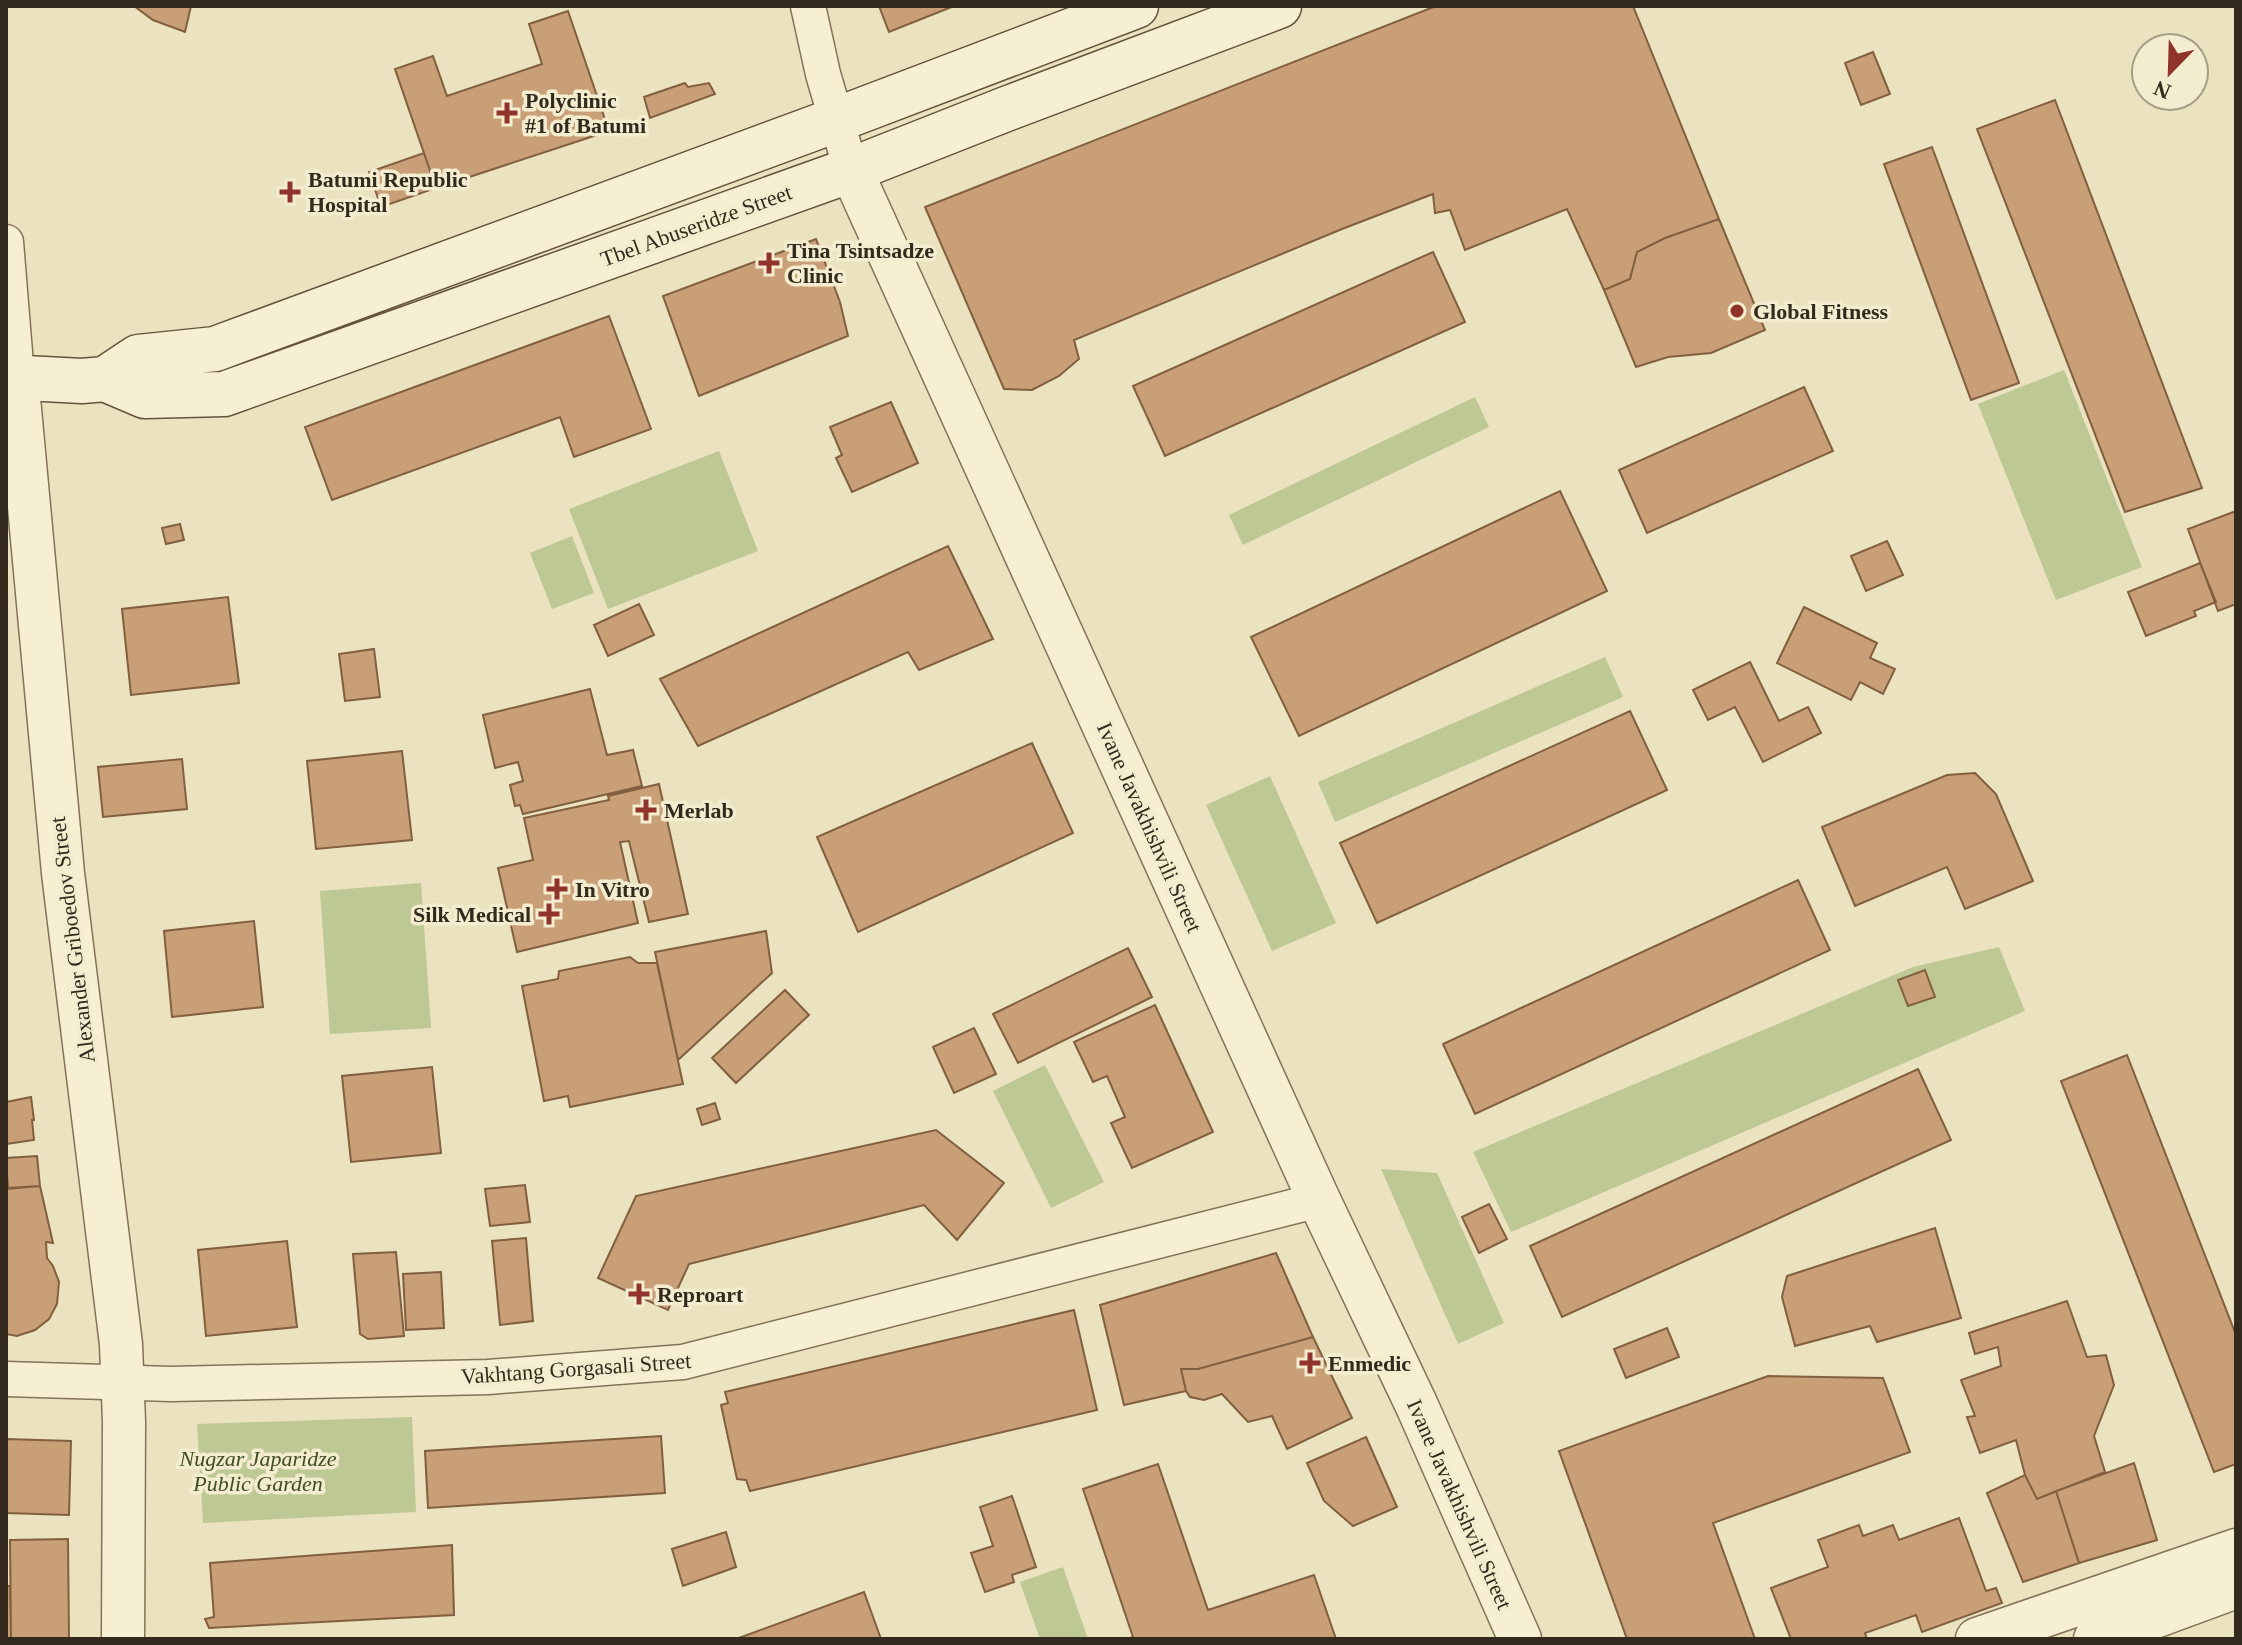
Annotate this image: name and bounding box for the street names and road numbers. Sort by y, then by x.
street label: Tbel Abuseridze Street [597,179,795,272]
street label: Ivane Javakhishvili Street [1092,718,1207,936]
street label: Alexander Griboedov Street [45,815,100,1065]
street label: Vakhtang Gorgasali Street [460,1348,692,1389]
street label: Ivane Javakhishvili Street [1402,1395,1517,1613]

